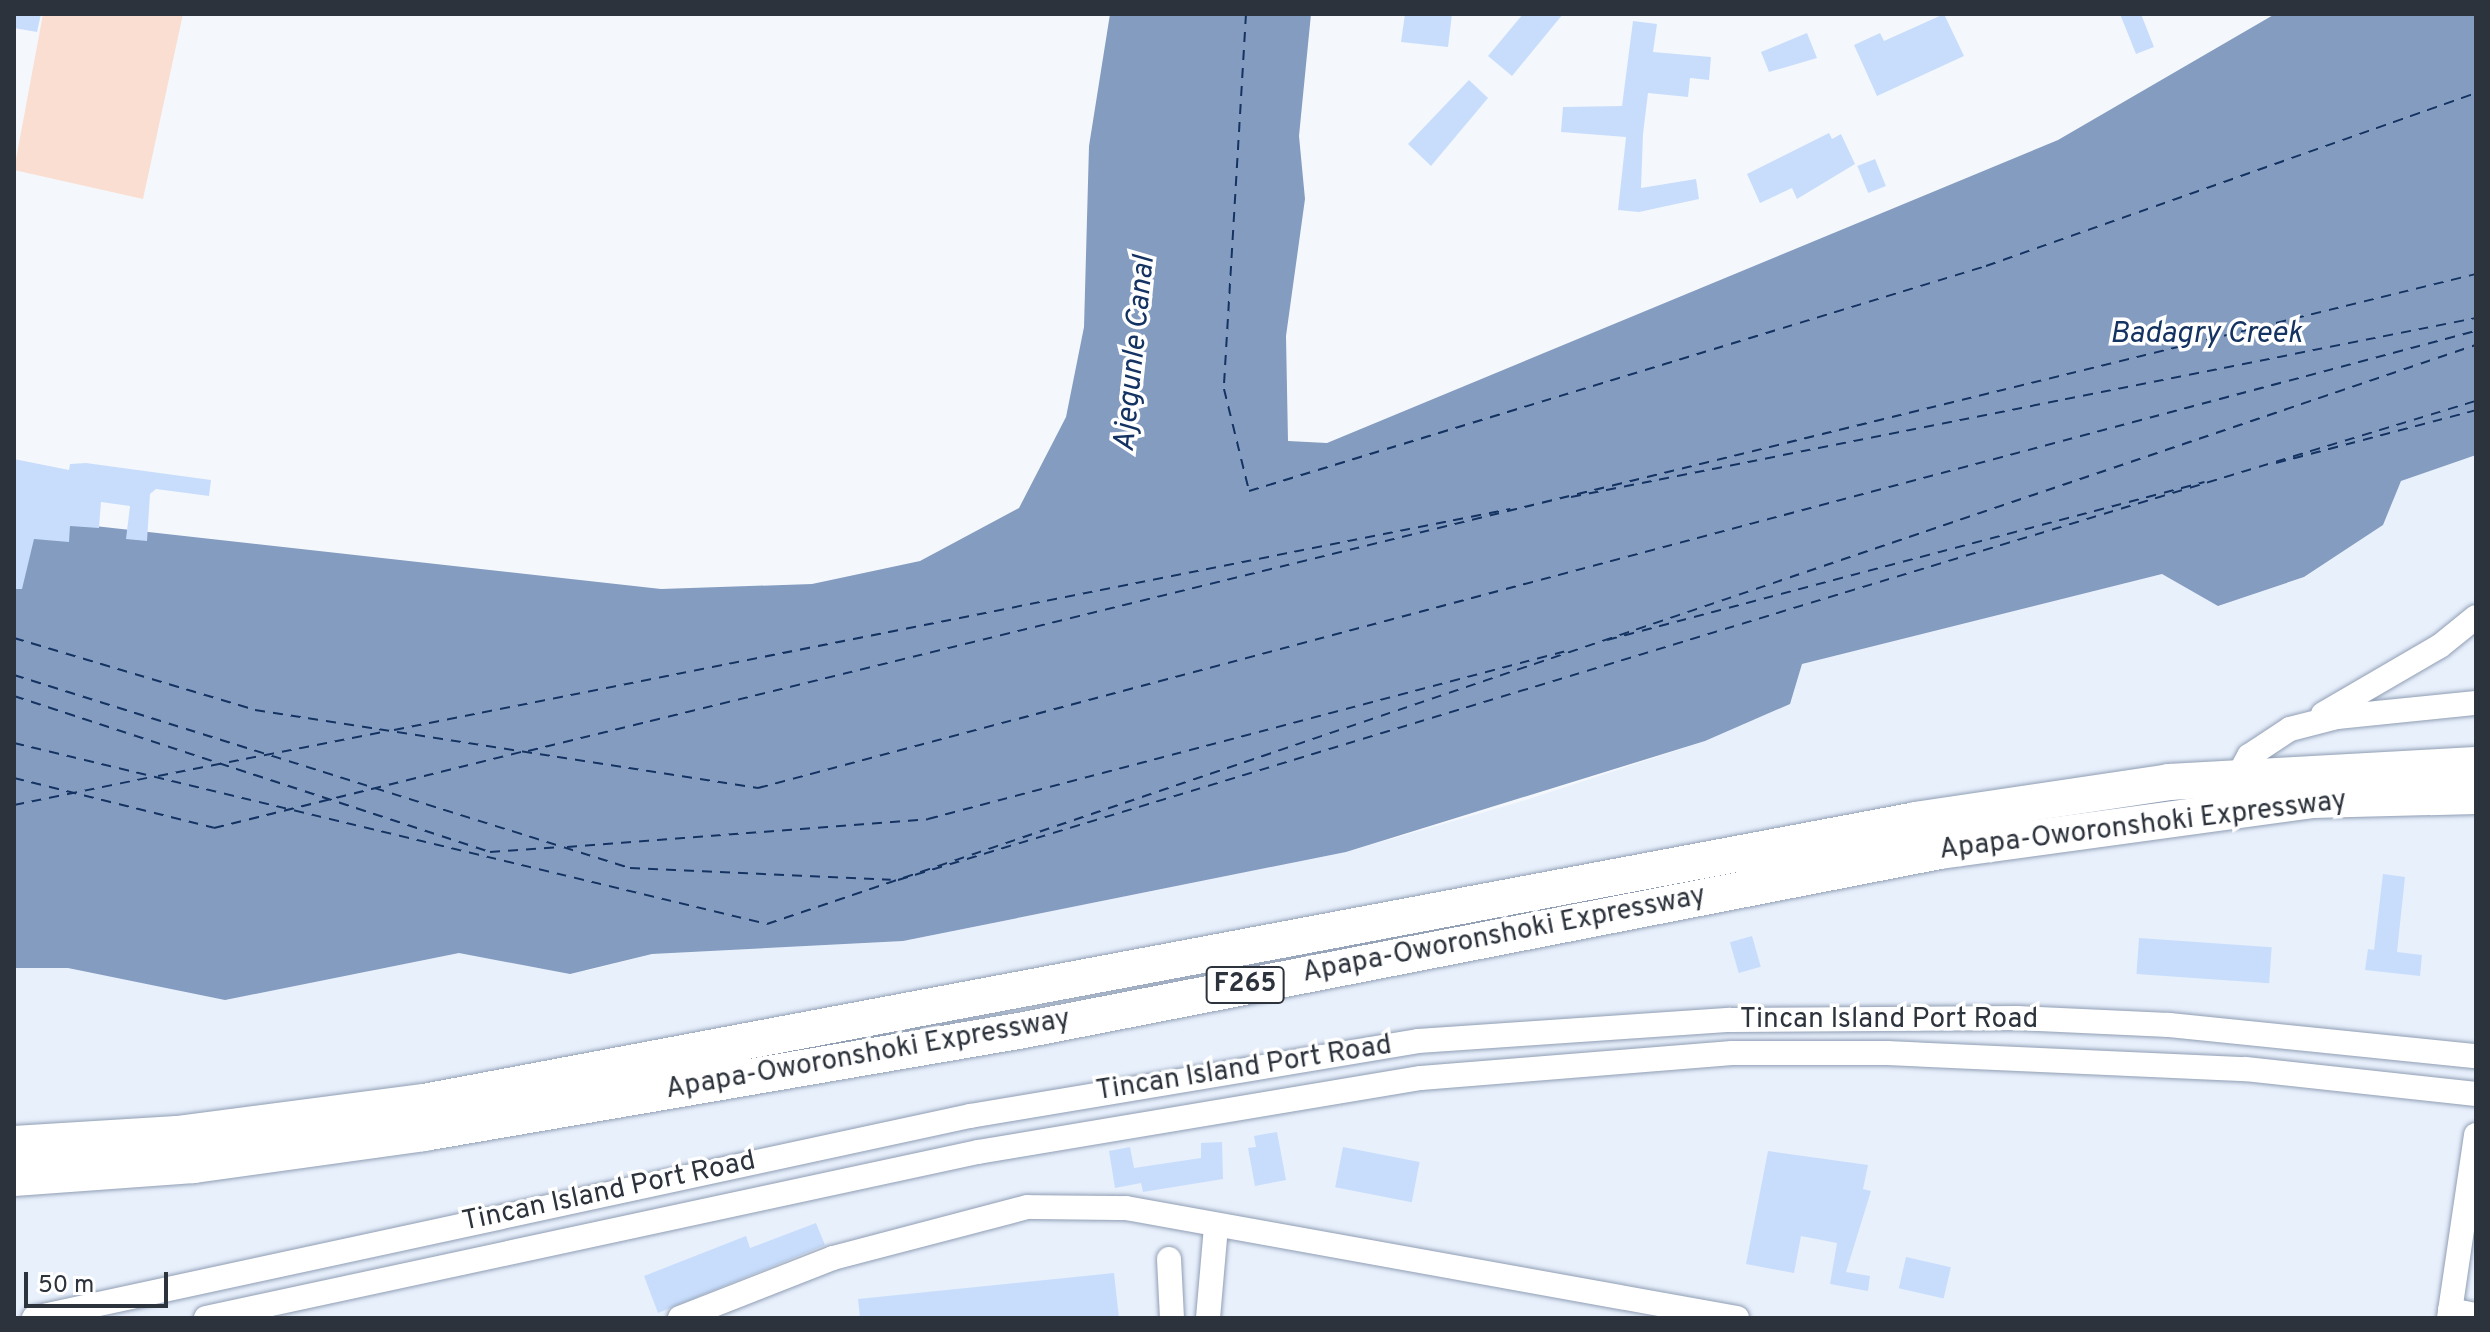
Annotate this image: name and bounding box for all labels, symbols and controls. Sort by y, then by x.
water label: Ajegunle Canal [1108,254,1164,454]
water label: Badagry Creek [2110,317,2302,353]
street label: Apapa-Oworonshoki Expressway [1937,784,2349,868]
street label: Apapa-Oworonshoki Expressway [1300,879,1708,991]
road number: F265 [1205,963,1285,1007]
street label: Apapa-Oworonshoki Expressway [663,1003,1073,1107]
street label: Tincan Island Port Road [1740,1003,2038,1037]
street label: Tincan Island Port Road [1094,1029,1394,1109]
street label: Tincan Island Port Road [459,1145,759,1239]
scale bar [28,1256,172,1306]
text: 50 m [38,1271,94,1301]

